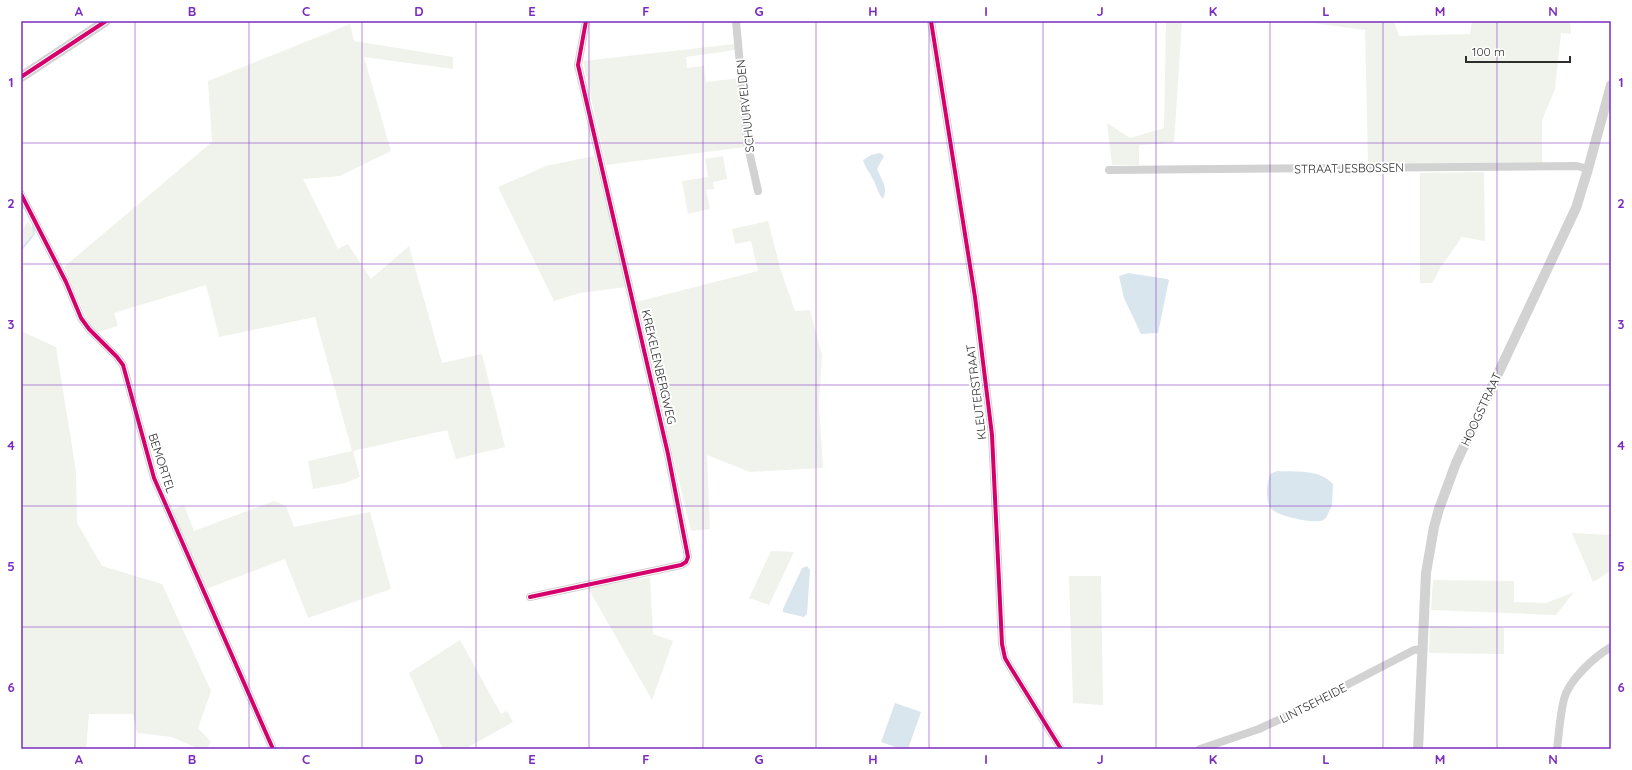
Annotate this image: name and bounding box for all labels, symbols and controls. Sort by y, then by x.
text: A [75,3,84,19]
text: B [188,3,196,19]
text: C [302,3,310,19]
text: D [414,3,424,19]
text: E [528,3,536,19]
text: F [642,3,650,19]
text: G [754,3,764,19]
text: H [868,3,878,19]
text: I [984,3,988,19]
text: J [1096,3,1104,19]
text: K [1209,3,1218,19]
text: L [1322,3,1330,19]
text: M [1435,3,1445,19]
text: N [1548,3,1558,19]
scale bar [1466,38,1570,64]
text: 100 m [1472,44,1505,59]
street label: SCHUURVELDEN [733,59,757,153]
text: 1 [8,74,14,90]
text: 1 [1618,74,1624,90]
street label: STRAATJESBOSSEN [1294,160,1404,176]
text: 2 [7,195,15,211]
text: 2 [1617,195,1625,211]
street label: KREKELENBERGWEG [638,308,680,426]
text: 3 [8,316,15,332]
text: 3 [1618,316,1625,332]
street label: KLEUTERSTRAAT [963,343,989,441]
street label: HOOGSTRAAT [1457,370,1505,448]
street label: BEMORTEL [145,431,179,495]
text: 4 [7,437,15,453]
text: 4 [1617,437,1625,453]
text: 5 [7,558,15,574]
text: 5 [1617,558,1625,574]
text: 6 [7,679,15,695]
text: 6 [1617,679,1625,695]
street label: LINTSEHEIDE [1277,680,1349,726]
text: A [75,751,84,767]
text: B [188,751,196,767]
text: C [302,751,310,767]
text: D [414,751,424,767]
text: E [528,751,536,767]
text: F [642,751,650,767]
text: G [754,751,764,767]
text: H [868,751,878,767]
text: I [984,751,988,767]
text: J [1096,751,1104,767]
text: K [1209,751,1218,767]
text: L [1322,751,1330,767]
text: M [1435,751,1445,767]
text: N [1548,751,1558,767]

